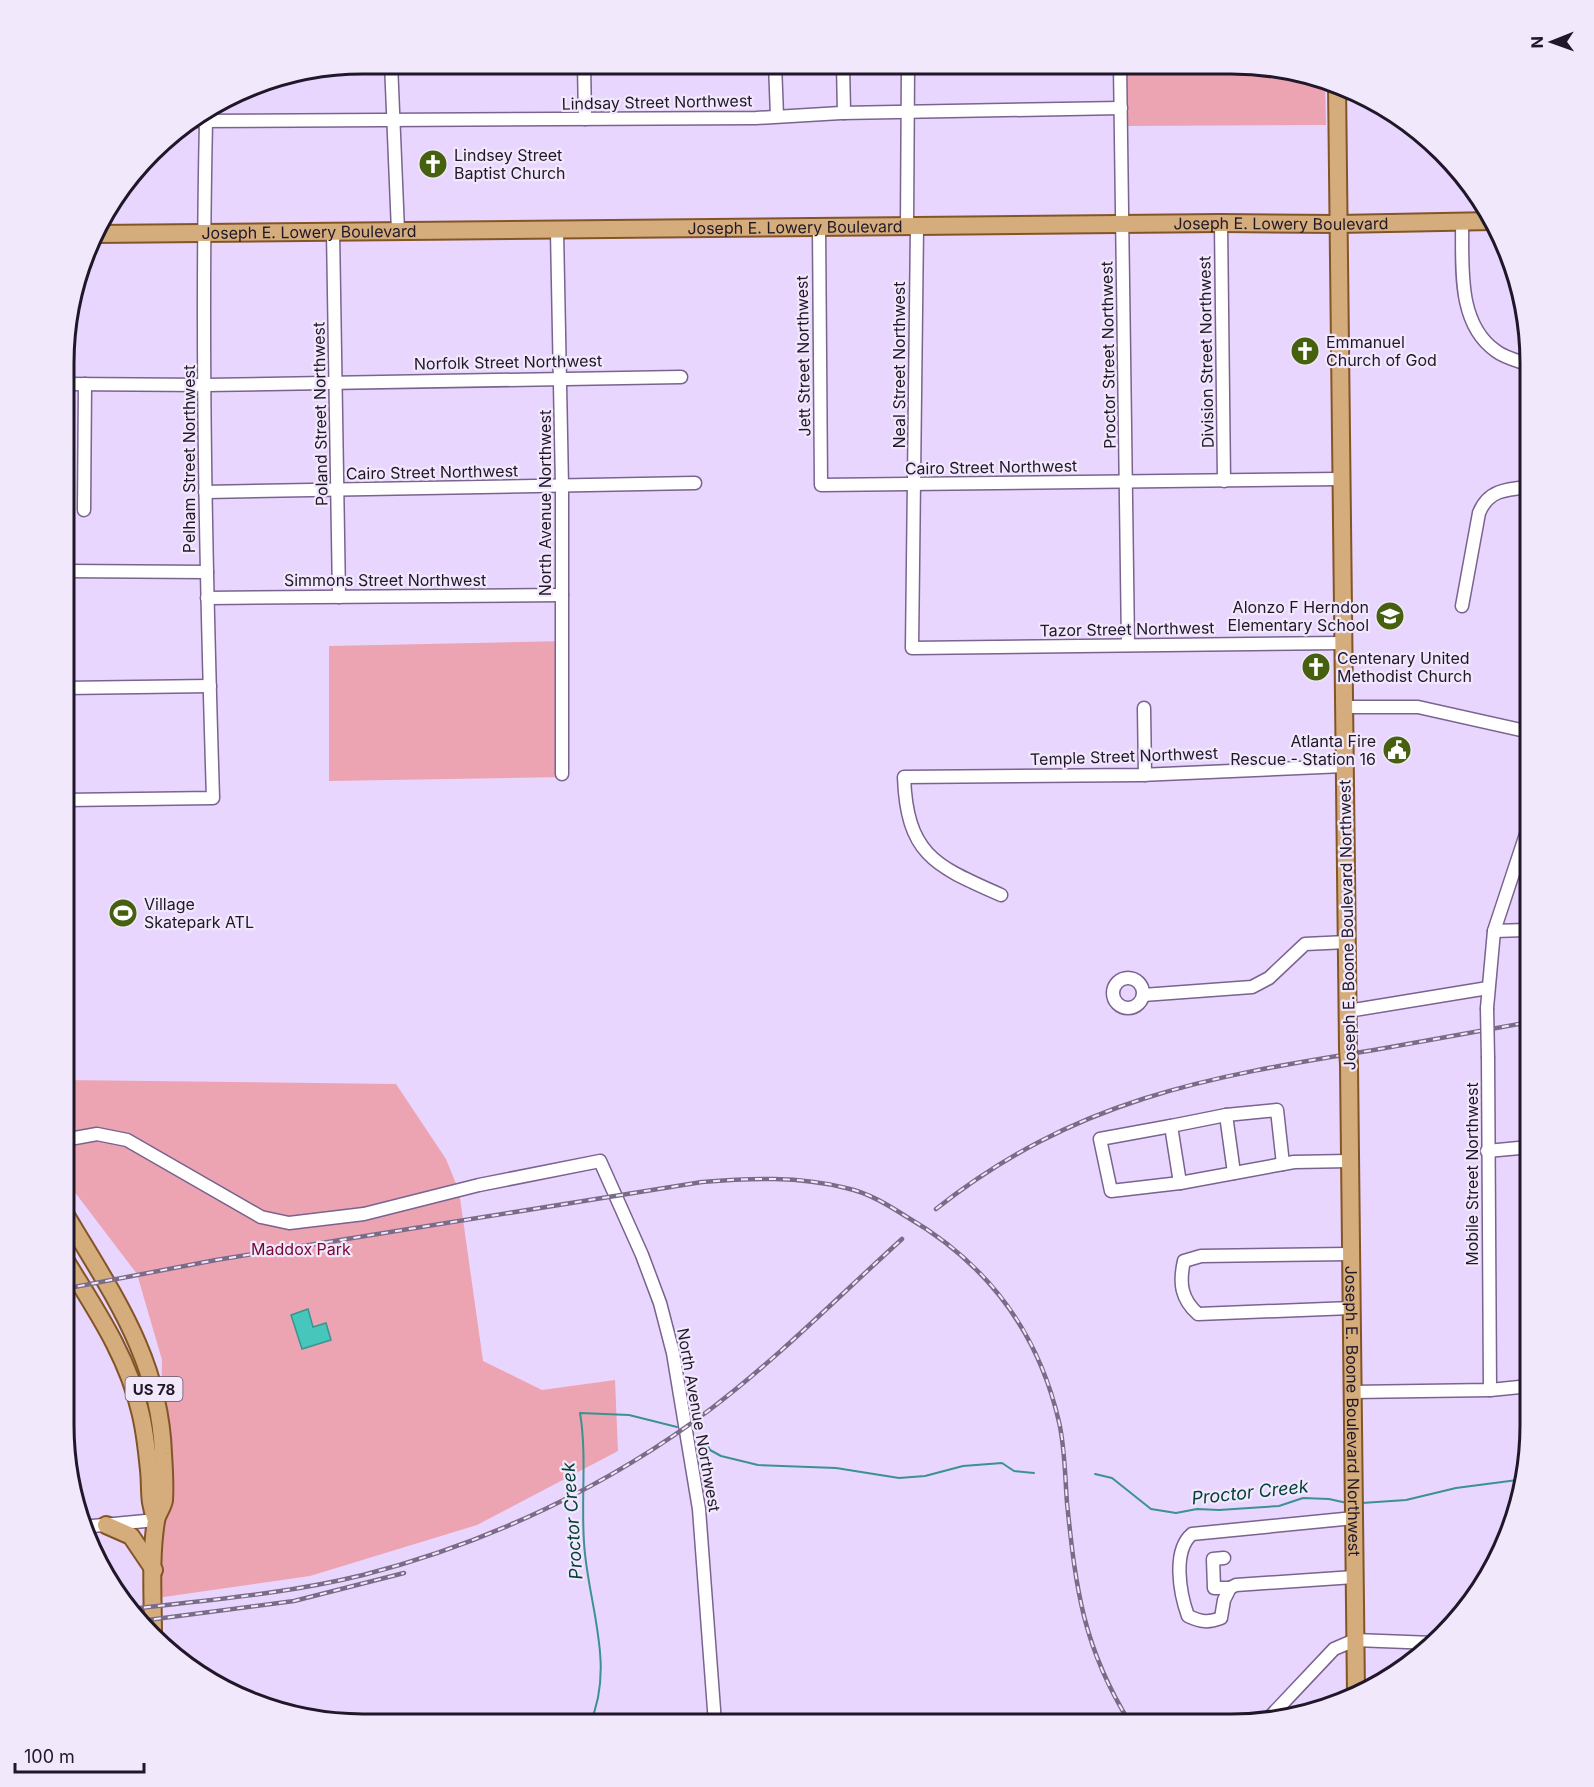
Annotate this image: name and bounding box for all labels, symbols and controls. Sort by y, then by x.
north arrow [1522,12,1582,72]
text: N [1527,36,1547,49]
street label: Lindsay Street Northwest [561,90,753,114]
place label: Lindsey Street Baptist Church [454,145,566,183]
church icon: Lindsey Street Baptist Church [417,148,449,180]
street label: Joseph E. Lowery Boulevard [1173,213,1389,234]
street label: Joseph E. Lowery Boulevard [687,216,903,238]
street label: Joseph E. Lowery Boulevard [201,221,417,243]
street label: Division Street Northwest [1194,256,1218,448]
street label: Proctor Street Northwest [1096,261,1120,449]
street label: Jett Street Northwest [792,275,814,437]
street label: Neal Street Northwest [889,282,909,448]
street label: Poland Street Northwest [308,322,332,506]
place label: Emmanuel Church of God [1326,332,1437,370]
church icon: Emmanuel Church of God [1289,335,1321,367]
street label: Norfolk Street Northwest [414,350,602,374]
street label: Pelham Street Northwest [179,365,199,553]
street label: North Avenue Northwest [535,410,555,596]
street label: Cairo Street Northwest [905,455,1077,479]
street label: Cairo Street Northwest [346,460,518,484]
street label: Simmons Street Northwest [284,570,486,590]
place label: Alonzo F Herndon Elementary School [1227,597,1369,635]
school or university icon: Alonzo F Herndon Elementary School [1374,600,1406,632]
street label: Tazor Street Northwest [1039,617,1215,641]
place label: Centenary United Methodist Church [1337,648,1472,686]
church icon: Centenary United Methodist Church [1300,651,1332,683]
place label: Atlanta Fire Rescue - Station 16 [1230,731,1376,769]
public building icon: Atlanta Fire Rescue - Station 16 [1381,734,1413,766]
street label: Temple Street Northwest [1030,743,1218,769]
street label: Joseph E. Boone Boulevard Northwest [1334,779,1360,1071]
place label: Village Skatepark ATL [144,894,254,932]
sports icon: Village Skatepark ATL [107,897,139,929]
street label: Mobile Street Northwest [1462,1082,1482,1266]
park label: Maddox Park [251,1239,351,1259]
street label: Joseph E. Boone Boulevard Northwest [1341,1265,1364,1556]
street label: North Avenue Northwest [673,1327,725,1513]
road number: US 78 [126,1377,182,1401]
water label: Proctor Creek [557,1460,587,1580]
water label: Proctor Creek [1190,1475,1311,1509]
scale bar [15,1736,144,1774]
text: 100 m [24,1746,75,1767]

